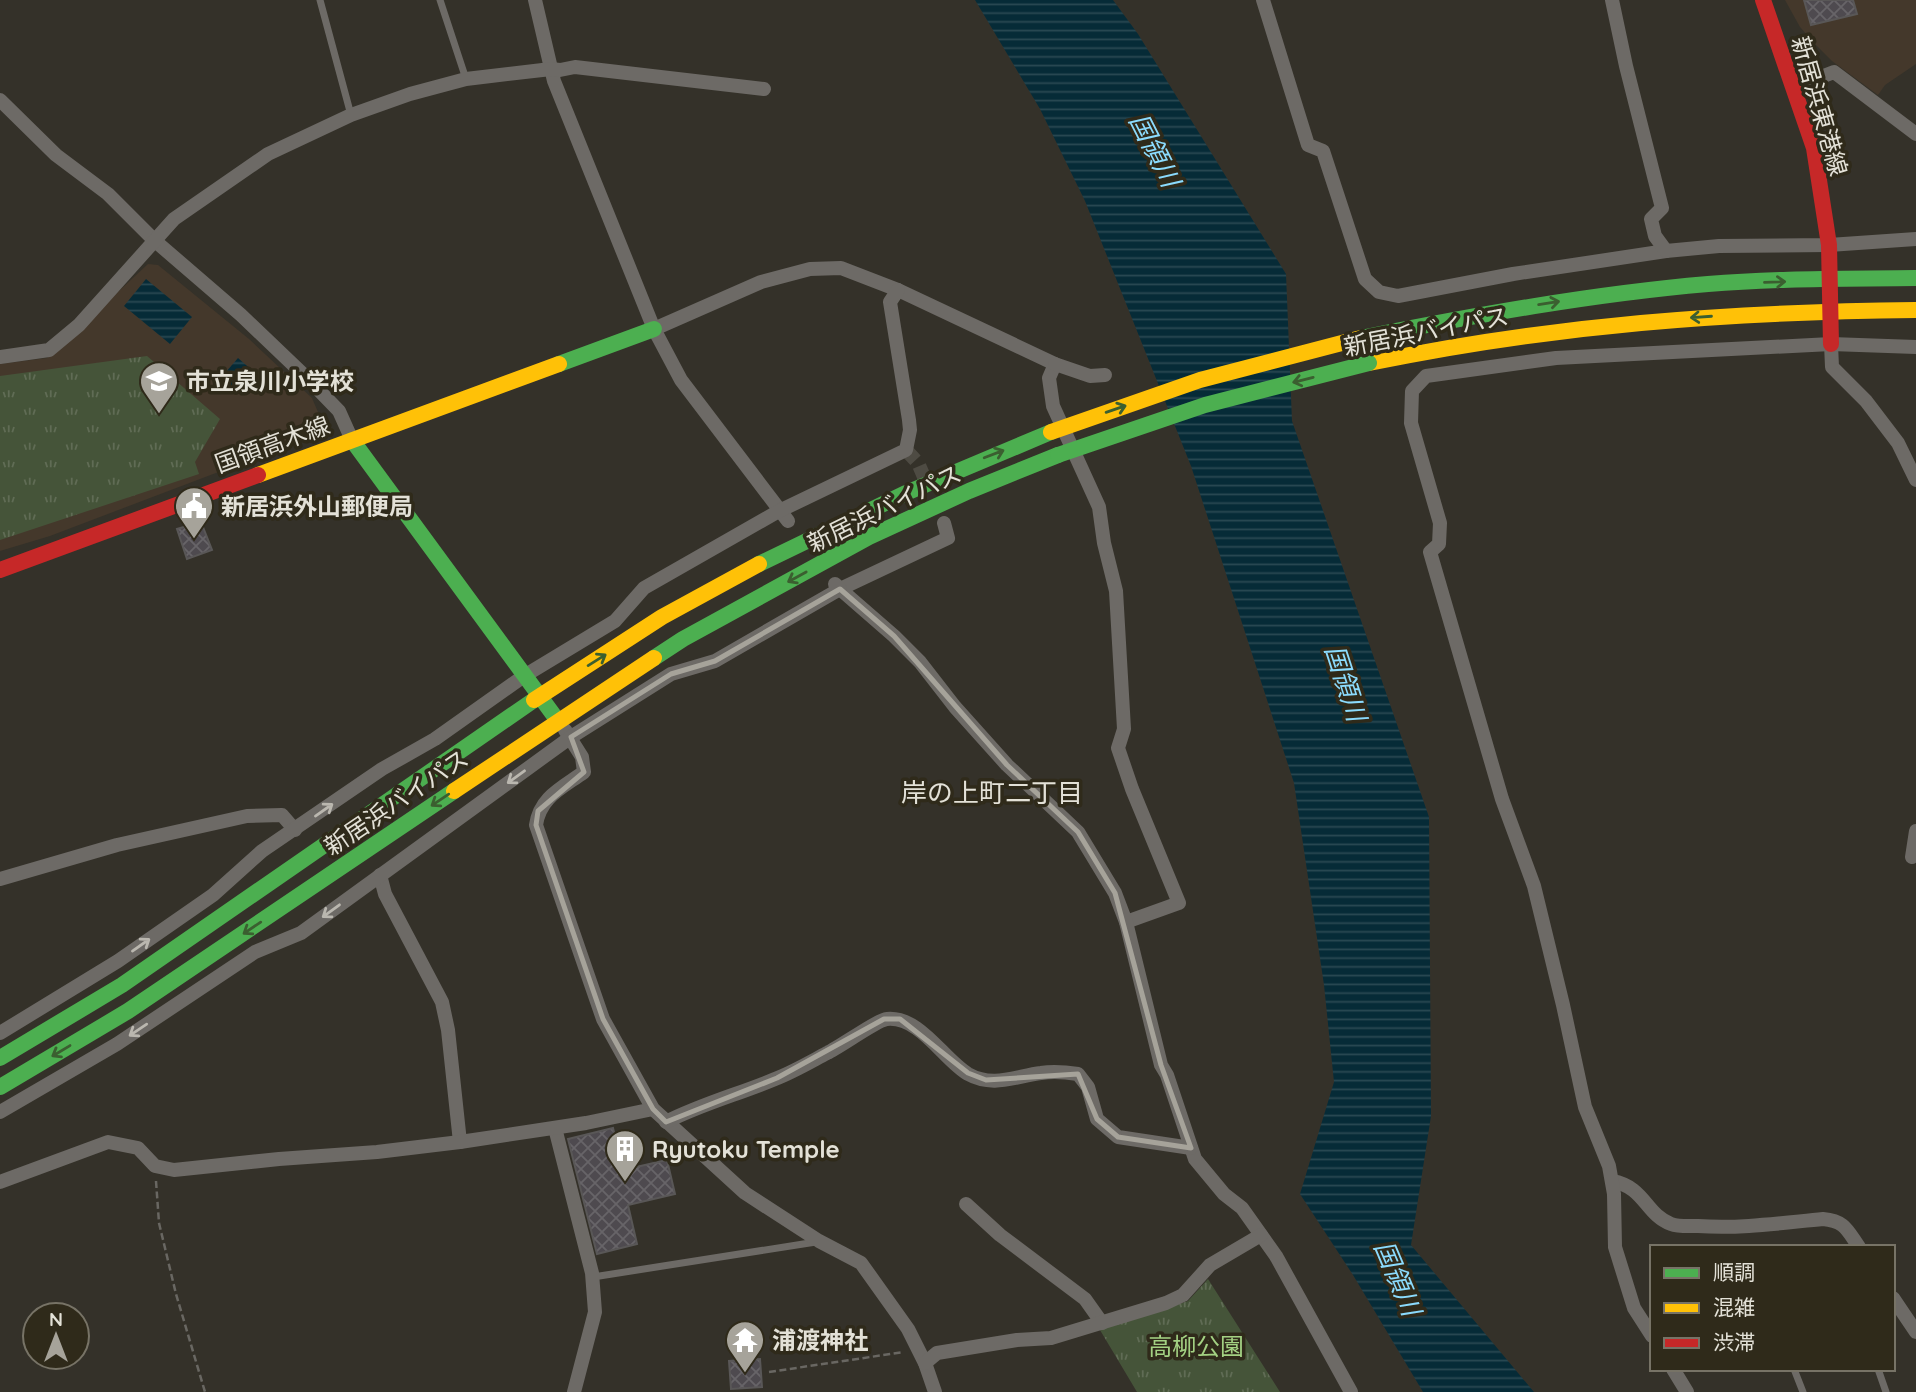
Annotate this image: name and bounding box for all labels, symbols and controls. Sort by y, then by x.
street label: 新居浜東港線 [1786,33,1854,179]
water label: 国領川 [1123,108,1189,195]
one-way arrow [1763,275,1786,288]
one-way arrow [1537,296,1560,309]
street label: 新居浜バイパス [1341,300,1511,362]
one-way arrow [1690,311,1713,324]
school or university icon: 市立泉川小学校 [138,360,180,415]
place label: 市立泉川小学校 [186,366,354,396]
one-way arrow [1292,374,1315,387]
one-way arrow [1104,402,1126,414]
street label: 国領高木線 [210,409,334,479]
one-way arrow [982,447,1004,460]
street label: 新居浜バイパス [802,458,966,558]
public building icon: 新居浜外山郵便局 [173,485,215,540]
place label: 新居浜外山郵便局 [221,491,413,521]
one-way arrow [787,570,807,584]
water label: 国領川 [1318,641,1375,728]
one-way arrow [586,652,606,666]
street label: 新居浜バイパス [318,743,474,861]
one-way arrow [507,770,526,785]
district label: 岸の上町二丁目 [901,776,1083,809]
one-way arrow [431,793,450,807]
one-way arrow [314,803,333,817]
one-way arrow [323,903,341,918]
one-way arrow [243,920,262,935]
one-way arrow [131,938,150,952]
one-way arrow [129,1023,149,1037]
one-way arrow [51,1044,71,1058]
building icon: Ryutoku Temple [604,1128,646,1183]
place label: Ryutoku Temple [652,1134,840,1164]
water label: 国領川 [1368,1236,1430,1323]
legend [1650,1245,1895,1371]
text: 順調 [1713,1259,1755,1285]
text: 混雑 [1713,1294,1755,1320]
north arrow [21,1301,91,1371]
text: N [49,1307,63,1331]
temple icon: 浦渡神社 [724,1319,766,1374]
place label: 浦渡神社 [772,1325,868,1355]
text: 渋滞 [1713,1329,1755,1355]
park label: 高柳公園 [1148,1331,1244,1361]

